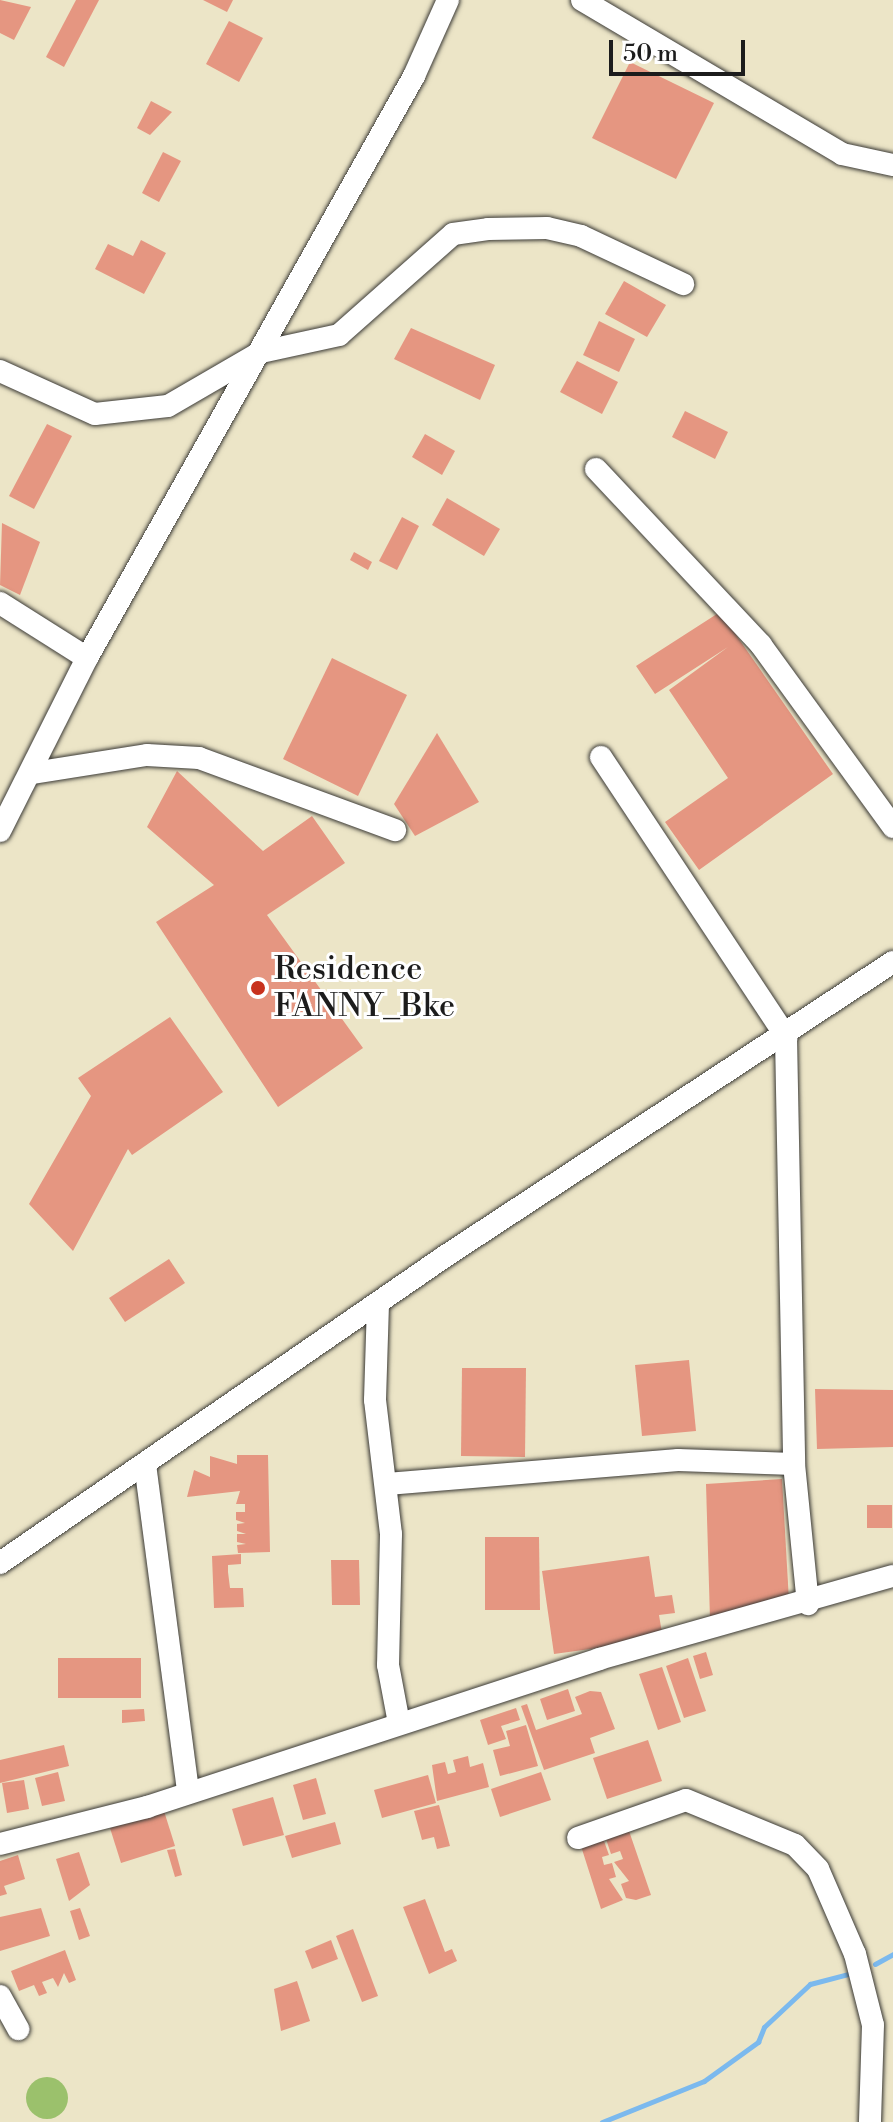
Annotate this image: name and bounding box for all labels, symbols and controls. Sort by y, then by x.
scale bar [613,24,749,74]
text: 50 m [623,39,678,69]
place label: Residence FANNY_Bke [274,951,455,1026]
marker: Residence FANNY_Bke [249,979,267,997]

